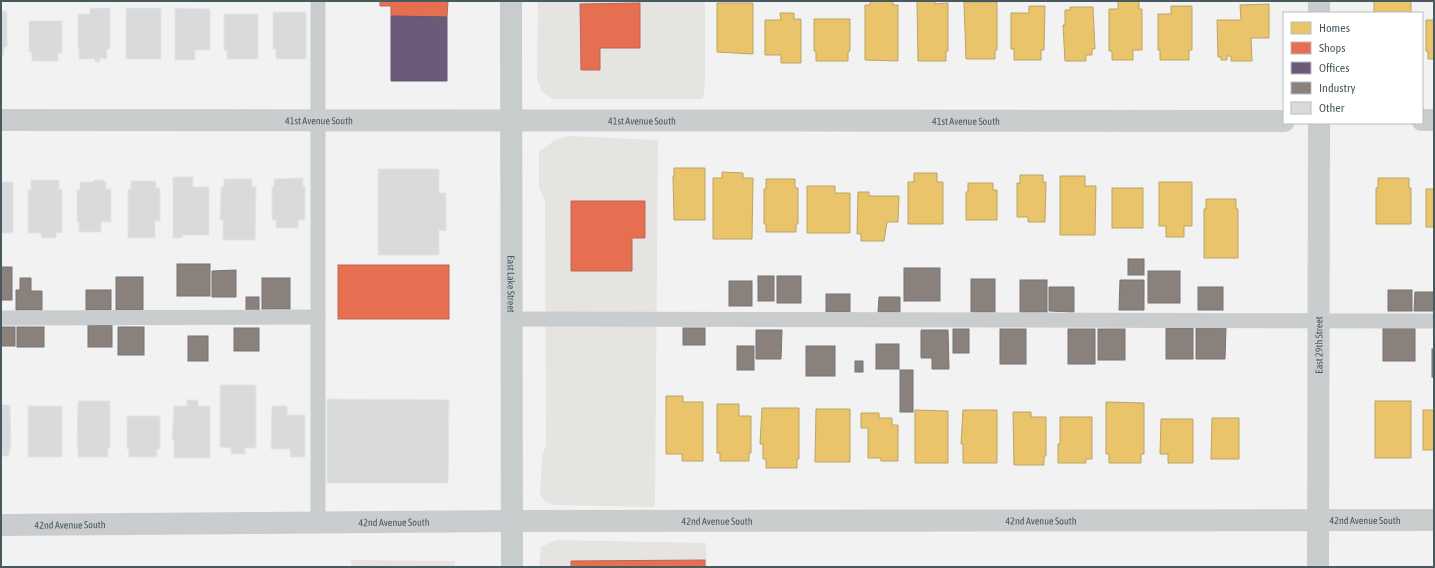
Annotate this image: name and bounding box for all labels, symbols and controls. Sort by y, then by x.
legend [1283,12,1423,124]
text: Homes [1319,21,1350,35]
text: Shops [1319,41,1345,55]
text: Offices [1319,61,1349,75]
text: Industry [1319,81,1356,95]
text: Other [1319,101,1345,115]
street label: 41st Avenue South [285,115,353,126]
street label: 41st Avenue South [608,115,676,127]
street label: 41st Avenue South [932,116,1000,127]
street label: East Lake Street [505,255,517,313]
street label: East 29th Street [1313,316,1325,374]
street label: 42nd Avenue South [1005,515,1077,526]
street label: 42nd Avenue South [1329,515,1401,526]
street label: 42nd Avenue South [681,516,753,527]
street label: 42nd Avenue South [358,517,430,528]
street label: 42nd Avenue South [34,519,106,531]

